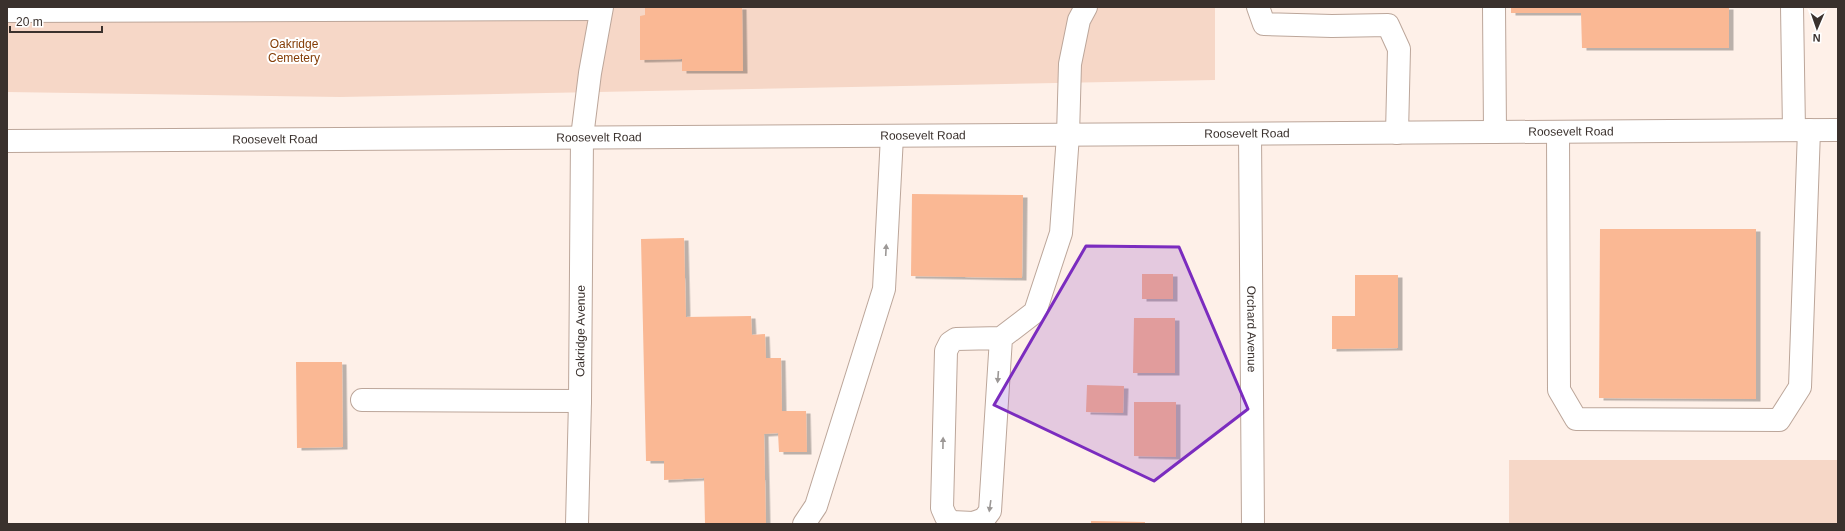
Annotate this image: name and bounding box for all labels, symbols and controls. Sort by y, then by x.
scale bar [10,8,102,34]
north arrow [1797,8,1837,48]
text: 20 m [16,15,43,29]
text: N [1812,32,1821,44]
park label: Oakridge Cemetery [268,37,320,65]
street label: Roosevelt Road [1528,124,1614,139]
street label: Roosevelt Road [1204,126,1290,141]
street label: Roosevelt Road [880,128,966,143]
street label: Roosevelt Road [556,130,642,145]
street label: Roosevelt Road [232,132,318,147]
one-way arrow [883,244,890,256]
street label: Oakridge Avenue [573,285,588,377]
street label: Orchard Avenue [1244,286,1259,373]
one-way arrow [995,371,1002,383]
one-way arrow [940,437,947,449]
one-way arrow [986,500,993,512]

